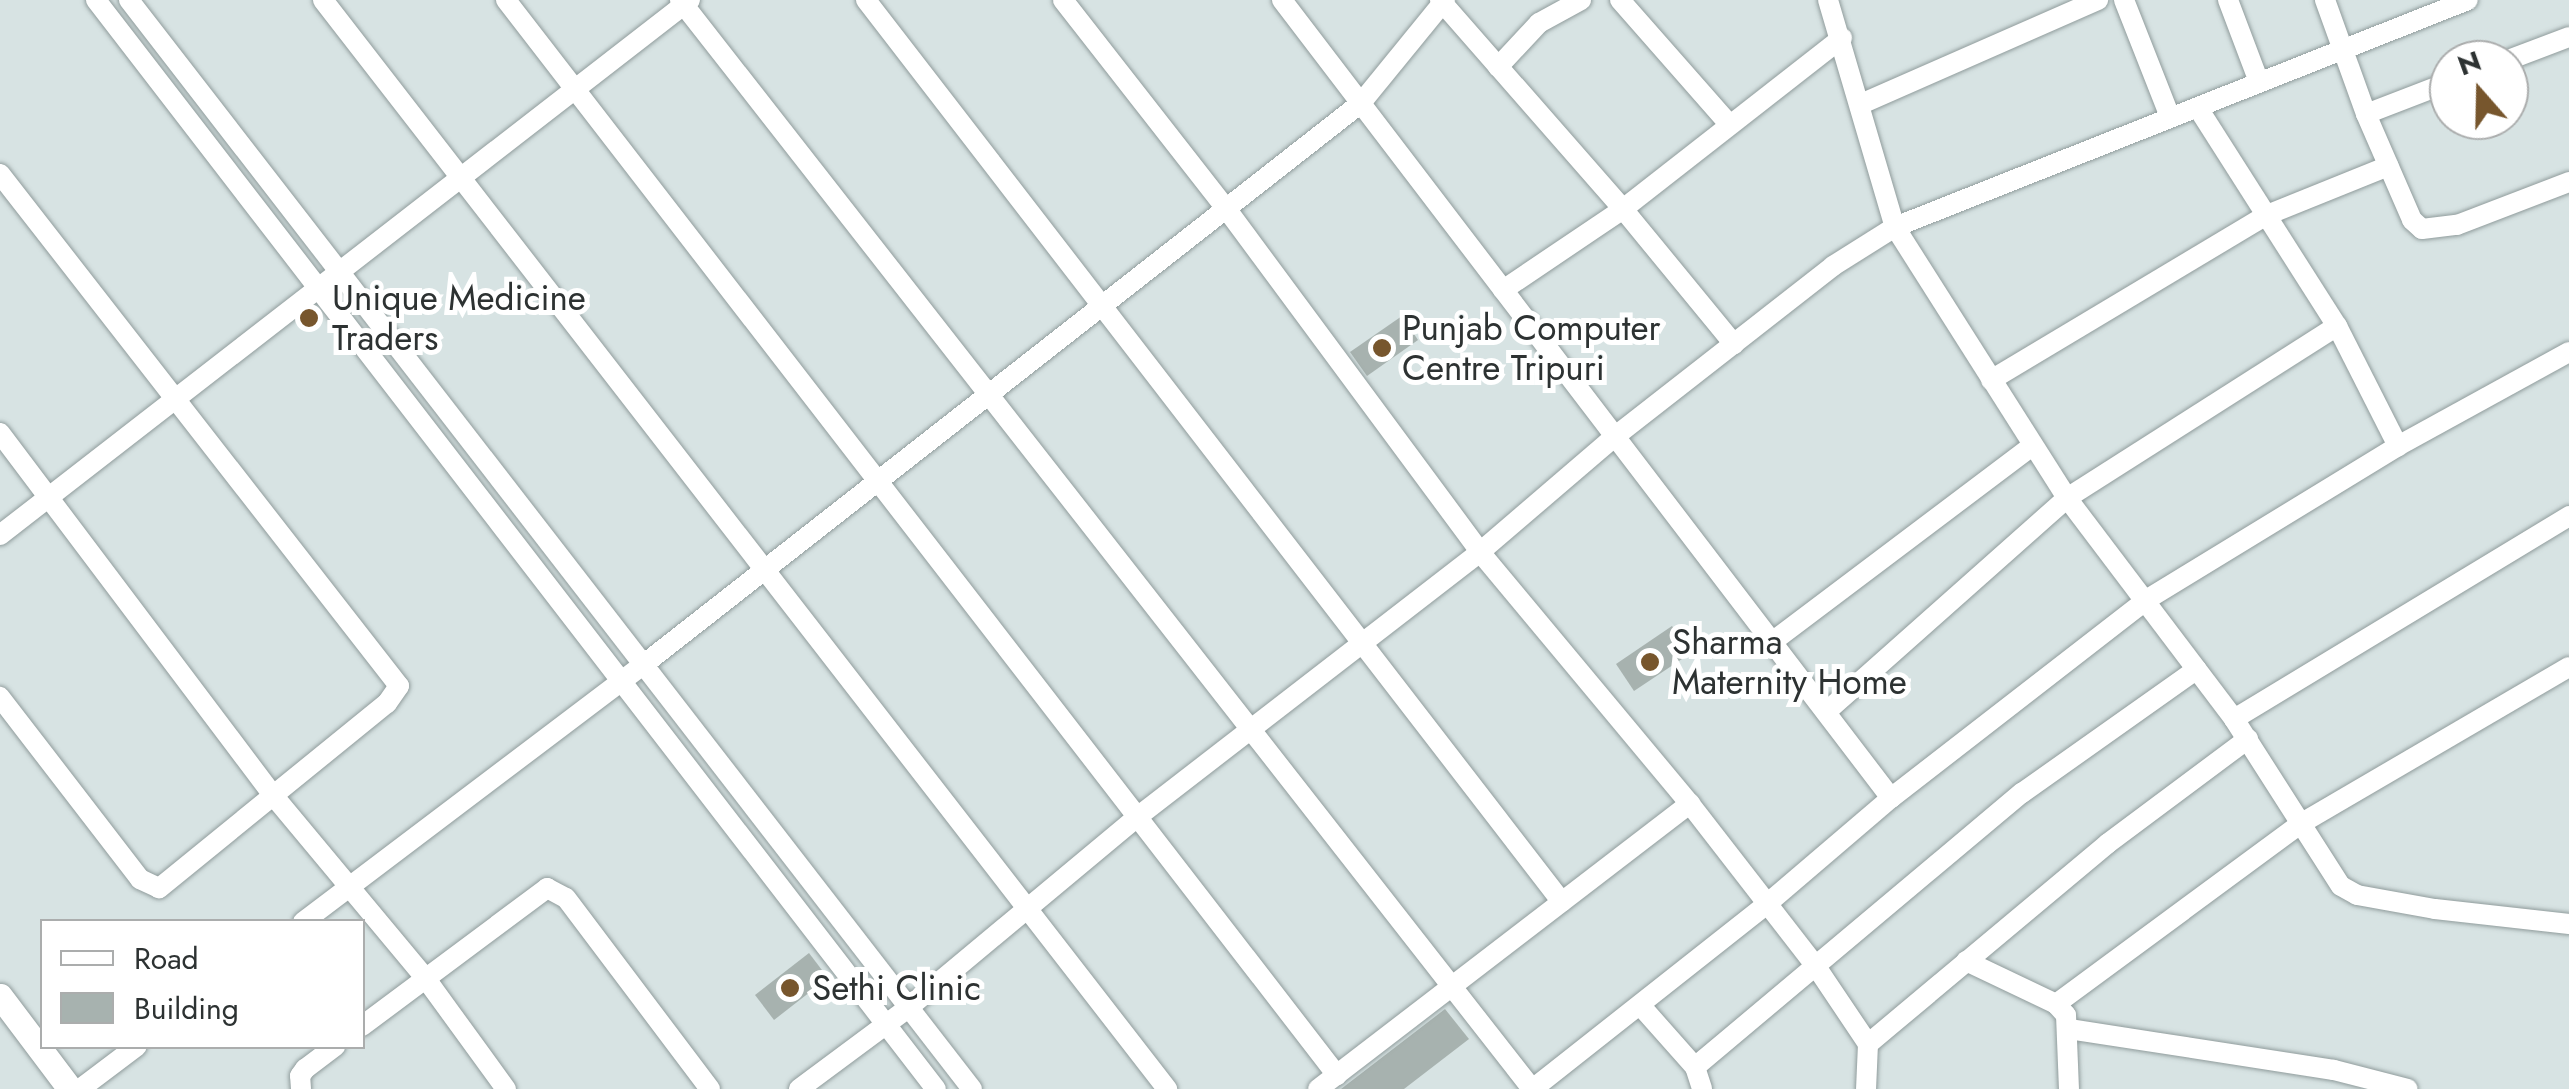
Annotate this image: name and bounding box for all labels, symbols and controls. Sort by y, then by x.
north arrow [2429,40,2529,140]
text: N [2452,40,2487,86]
place label: Unique Medicine Traders [332,277,586,359]
marker: Unique Medicine Traders [296,305,322,331]
place label: Punjab Computer Centre Tripuri [1402,307,1660,389]
marker: Punjab Computer Centre Tripuri [1371,337,1393,359]
place label: Sharma Maternity Home [1672,621,1907,703]
marker: Sharma Maternity Home [1637,649,1663,675]
legend [40,919,365,1049]
text: Road [134,937,199,980]
place label: Sethi Clinic [812,967,981,1009]
marker: Sethi Clinic [777,975,803,1001]
text: Building [134,987,239,1030]

